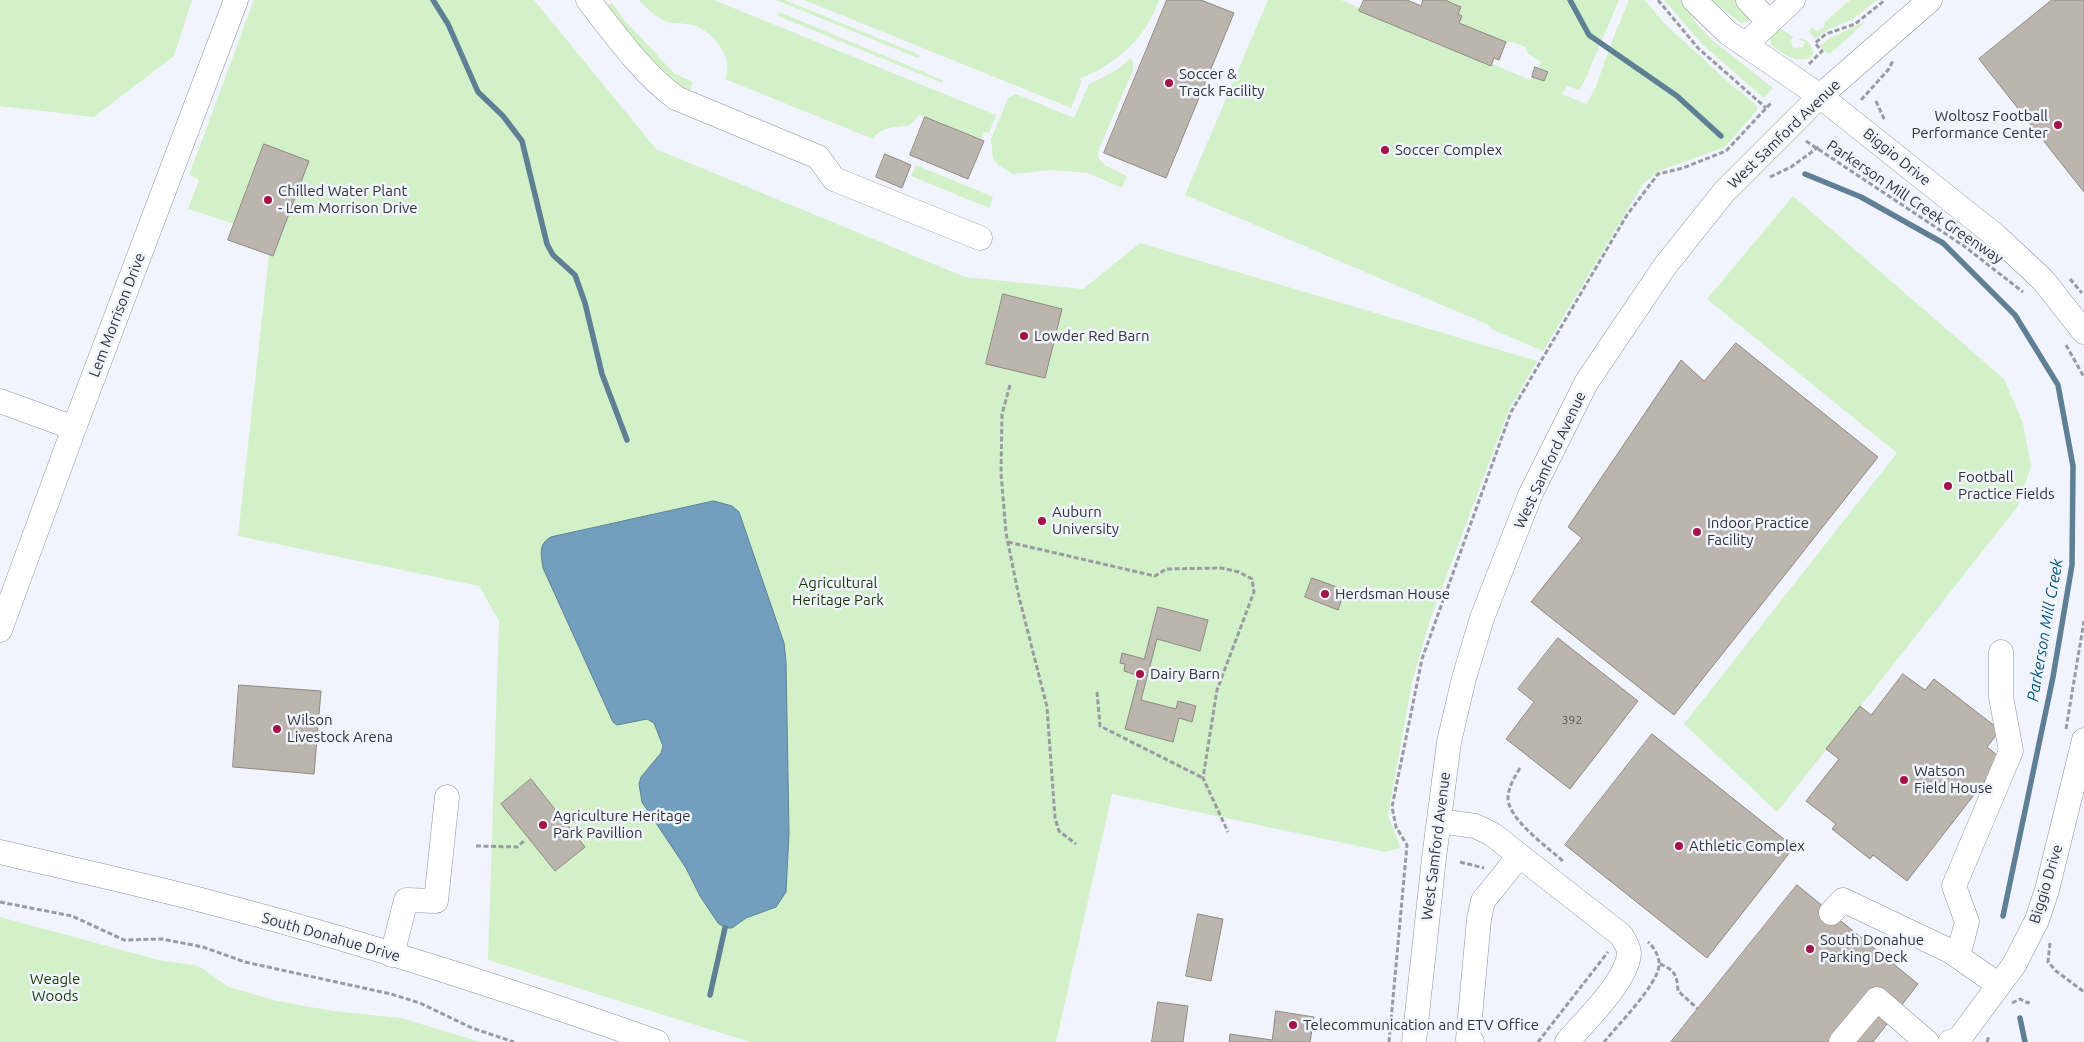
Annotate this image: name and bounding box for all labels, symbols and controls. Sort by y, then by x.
place label: Soccer & Track Facility [1179,65,1265,100]
street label: West Samford Avenue [1724,76,1844,192]
marker: Soccer & Track Facility [1163,77,1175,89]
place label: Woltosz Football Performance Center [1911,107,2048,142]
marker: Woltosz Football Performance Center [2052,119,2064,131]
street label: Biggio Drive [1860,124,1934,190]
street label: Parkerson Mill Creek Greenway [1824,136,2006,268]
place label: Soccer Complex [1395,141,1502,159]
marker: Soccer Complex [1379,144,1391,156]
place label: Chilled Water Plant - Lem Morrison Drive [278,182,418,217]
marker: Chilled Water Plant - Lem Morrison Drive [262,194,274,206]
street label: Lem Morrison Drive [85,250,149,380]
place label: Lowder Red Barn [1034,327,1149,345]
marker: Lowder Red Barn [1018,330,1030,342]
street label: West Samford Avenue [1510,389,1590,531]
place label: Football Practice Fields [1958,468,2055,503]
marker: Football Practice Fields [1942,480,1954,492]
place label: Auburn University [1052,503,1119,538]
place label: Indoor Practice Facility [1707,514,1809,549]
marker: Auburn University [1036,515,1048,527]
marker: Indoor Practice Facility [1691,526,1703,538]
water label: Parkerson Mill Creek [2023,557,2067,703]
park label: Agricultural Heritage Park [792,574,884,609]
place label: Herdsman House [1335,585,1450,603]
marker: Herdsman House [1319,588,1331,600]
place label: Dairy Barn [1150,665,1220,683]
marker: Dairy Barn [1134,668,1146,680]
place label: Wilson Livestock Arena [287,711,393,746]
house number: 392 [1562,713,1582,727]
marker: Wilson Livestock Arena [271,723,283,735]
place label: Watson Field House [1914,762,1993,797]
street label: West Samford Avenue [1418,771,1454,921]
marker: Watson Field House [1898,774,1910,786]
place label: Agriculture Heritage Park Pavillion [553,807,691,842]
marker: Agriculture Heritage Park Pavillion [537,819,549,831]
place label: Athletic Complex [1689,837,1805,855]
marker: Athletic Complex [1673,840,1685,852]
street label: Biggio Drive [2025,842,2067,926]
street label: South Donahue Drive [260,909,402,965]
place label: South Donahue Parking Deck [1820,931,1924,966]
marker: South Donahue Parking Deck [1804,943,1816,955]
park label: Weagle Woods [30,970,80,1005]
place label: Telecommunication and ETV Office [1303,1016,1539,1034]
marker: Telecommunication and ETV Office [1287,1019,1299,1031]

